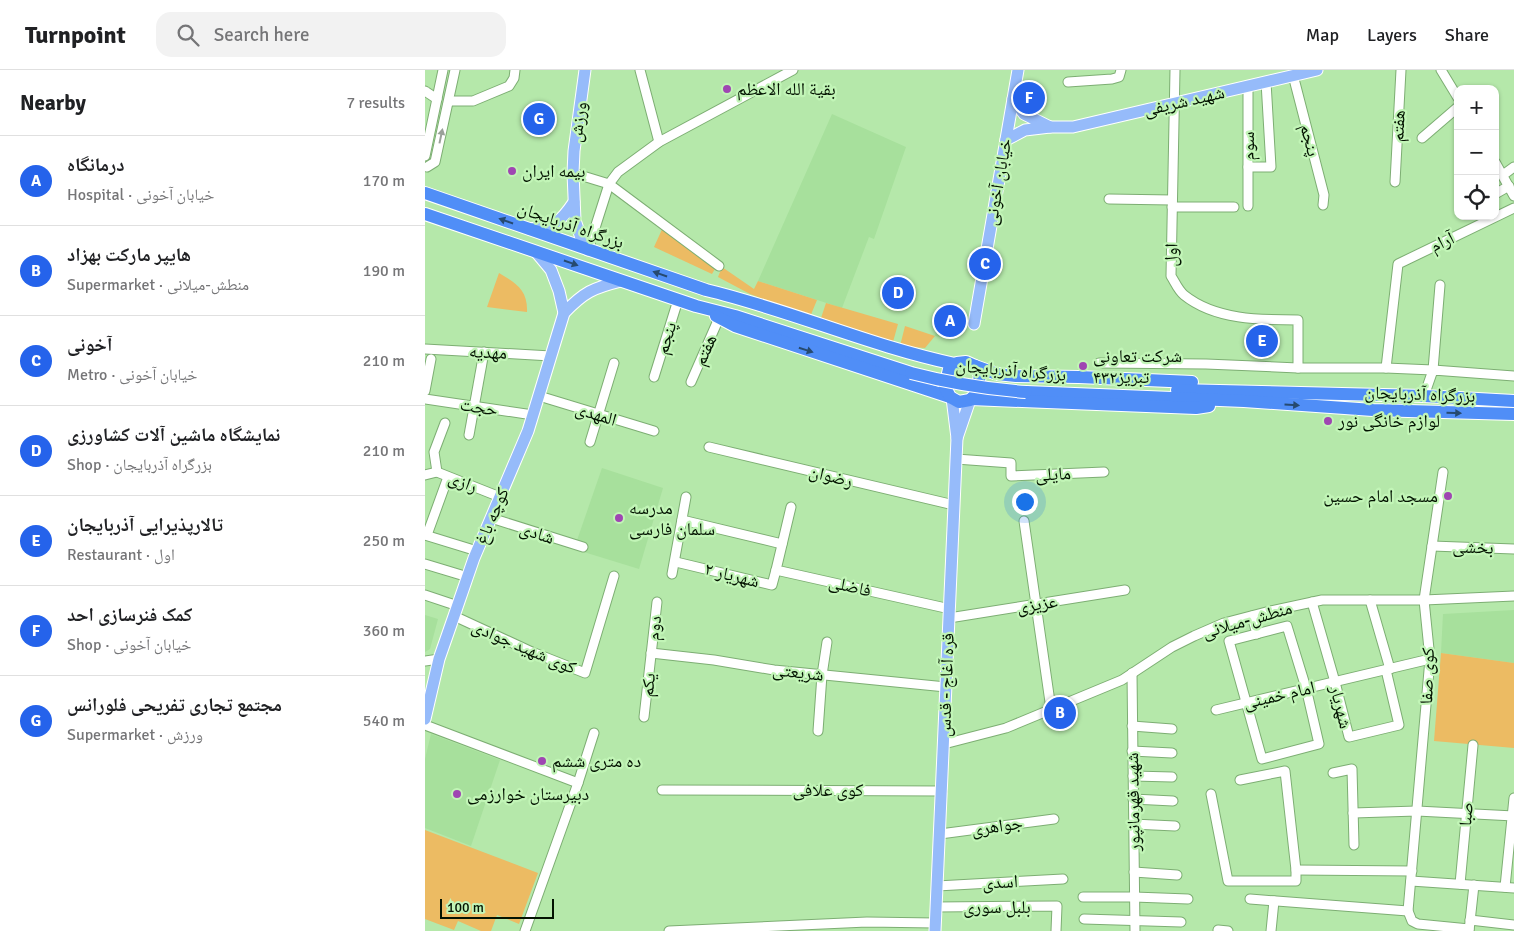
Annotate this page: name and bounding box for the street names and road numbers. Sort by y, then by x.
street label: شهید شریفی [1141,81,1227,121]
street label: ورزش [564,100,592,144]
street label: هفتم [1386,109,1411,143]
street label: پنجم [1294,121,1325,159]
street label: سوم [1237,131,1260,161]
street label: خیابان آخونی [980,137,1016,227]
street label: بزرگراه آذربایجان [515,197,627,253]
street label: آرام [1426,227,1459,258]
street label: اول [1160,243,1182,267]
street label: پنجم [651,319,682,357]
street label: هفتم [688,331,722,370]
street label: مهدیه [468,340,508,364]
street label: بزرگراه آذربایجان [955,354,1067,386]
street label: بزرگراه آذربایجان [1364,381,1476,407]
street label: حجت [458,393,500,421]
street label: المهدی [573,397,619,431]
street label: رضوان [807,460,855,492]
street label: مایلی [1035,462,1071,486]
street label: رازی [445,466,481,498]
street label: کوچه باغ [470,484,514,548]
street label: شادی [517,517,557,549]
street label: بخشی [1452,535,1494,559]
street label: شهریار ۲ [702,558,762,592]
street label: فاضلی [827,570,873,602]
street label: عزیزی [1015,590,1059,618]
street label: منطش-میلانی [1200,597,1294,643]
street label: کوی شهید جوادی [468,615,580,679]
street label: دوم [642,615,667,642]
street label: قره آغاج - قدس [933,633,960,737]
street label: کوی صفا [1415,647,1439,705]
street label: شریعتی [771,658,825,686]
street label: یکم [636,672,661,698]
street label: امام خمینی [1241,676,1317,715]
street label: شهریار [1325,682,1357,731]
street label: شهید قهرمانپور [1121,752,1145,853]
street label: کوی علافی [793,779,864,801]
street label: صبا [1454,801,1478,827]
street label: جواهری [970,812,1024,840]
street label: اسدی [982,870,1018,894]
street label: بلبل سوری [963,896,1031,918]

